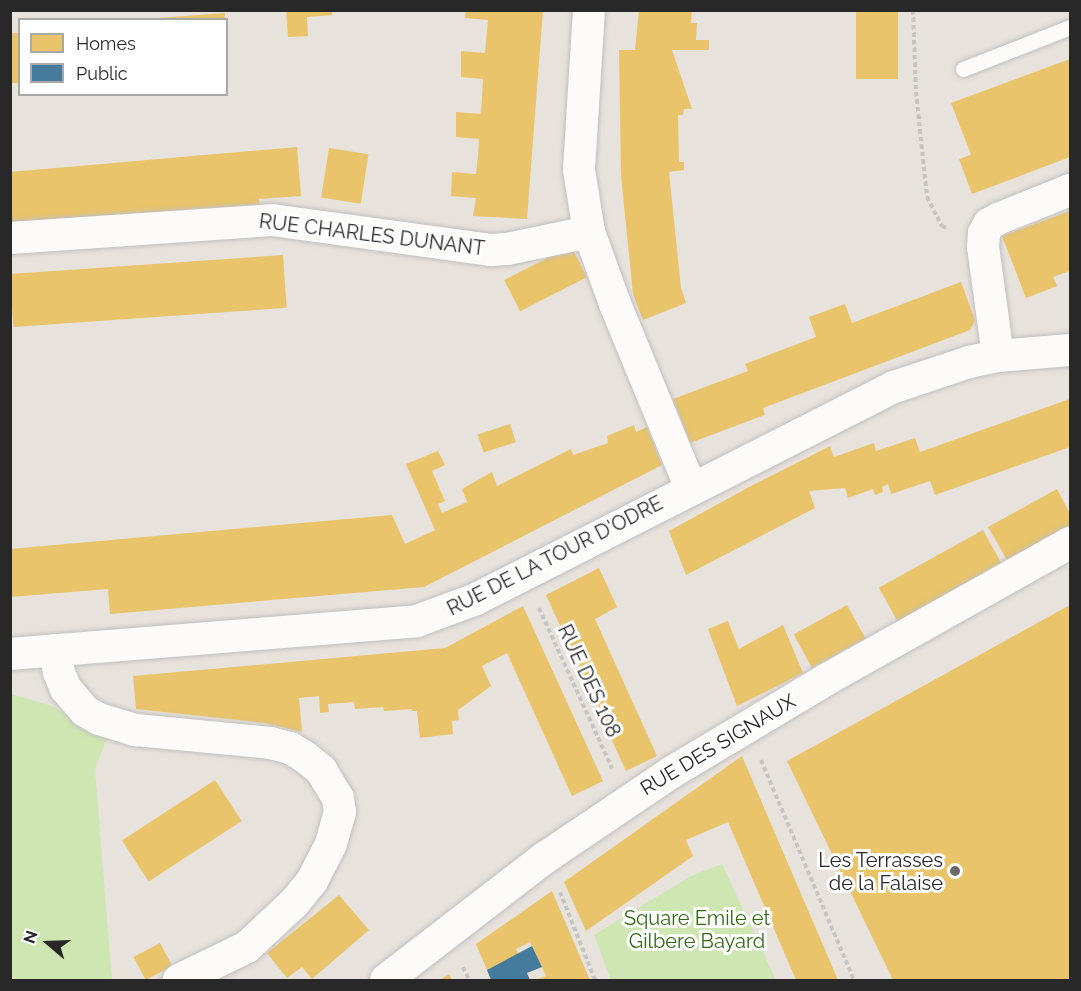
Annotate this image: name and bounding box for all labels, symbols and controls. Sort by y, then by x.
legend [18,18,228,96]
text: Homes [76,33,136,54]
text: Public [76,63,128,84]
street label: RUE CHARLES DUNANT [258,209,486,261]
street label: RUE DE LA TOUR D'ODRE [443,491,667,621]
street label: RUE DES 108 [552,621,626,741]
street label: RUE DES SIGNAUX [636,689,800,801]
place label: Les Terrasses de la Falaise [818,848,943,895]
marker: Les Terrasses de la Falaise [948,864,962,878]
park label: Square Emile et Gilbere Bayard [624,906,770,953]
north arrow [18,913,78,973]
text: N [20,928,41,946]

